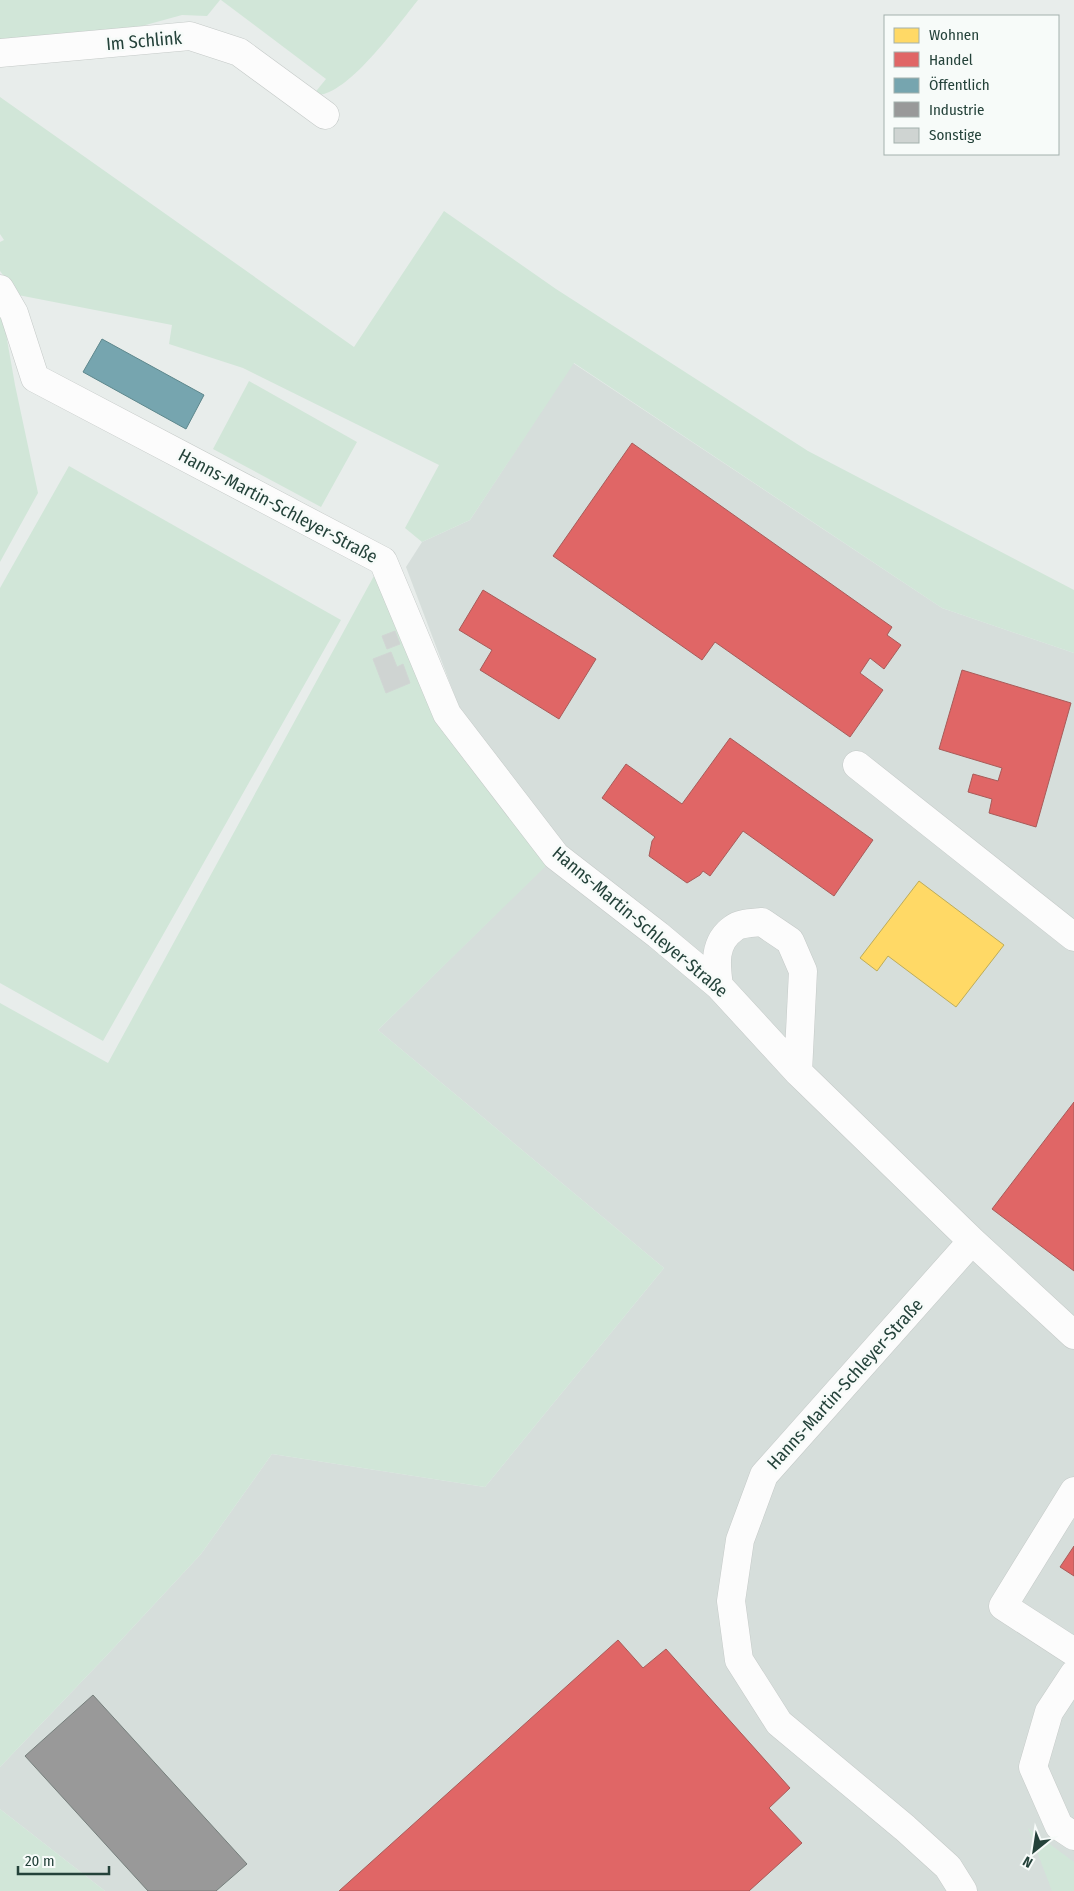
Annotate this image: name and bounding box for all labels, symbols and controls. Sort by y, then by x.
legend [884,15,1059,155]
text: Wohnen [929,26,979,44]
street label: Im Schlink [105,27,183,55]
text: Handel [929,51,973,69]
text: Öffentlich [929,76,990,94]
text: Industrie [929,101,984,119]
text: Sonstige [929,126,982,144]
street label: Hanns-Martin-Schleyer-Straße [175,444,381,568]
street label: Hanns-Martin-Schleyer-Straße [548,842,732,1002]
street label: Hanns-Martin-Schleyer-Straße [762,1294,928,1474]
north arrow [1009,1826,1059,1876]
scale bar [18,1844,109,1876]
text: 20 m [25,1852,55,1870]
text: N [1020,1852,1036,1871]

